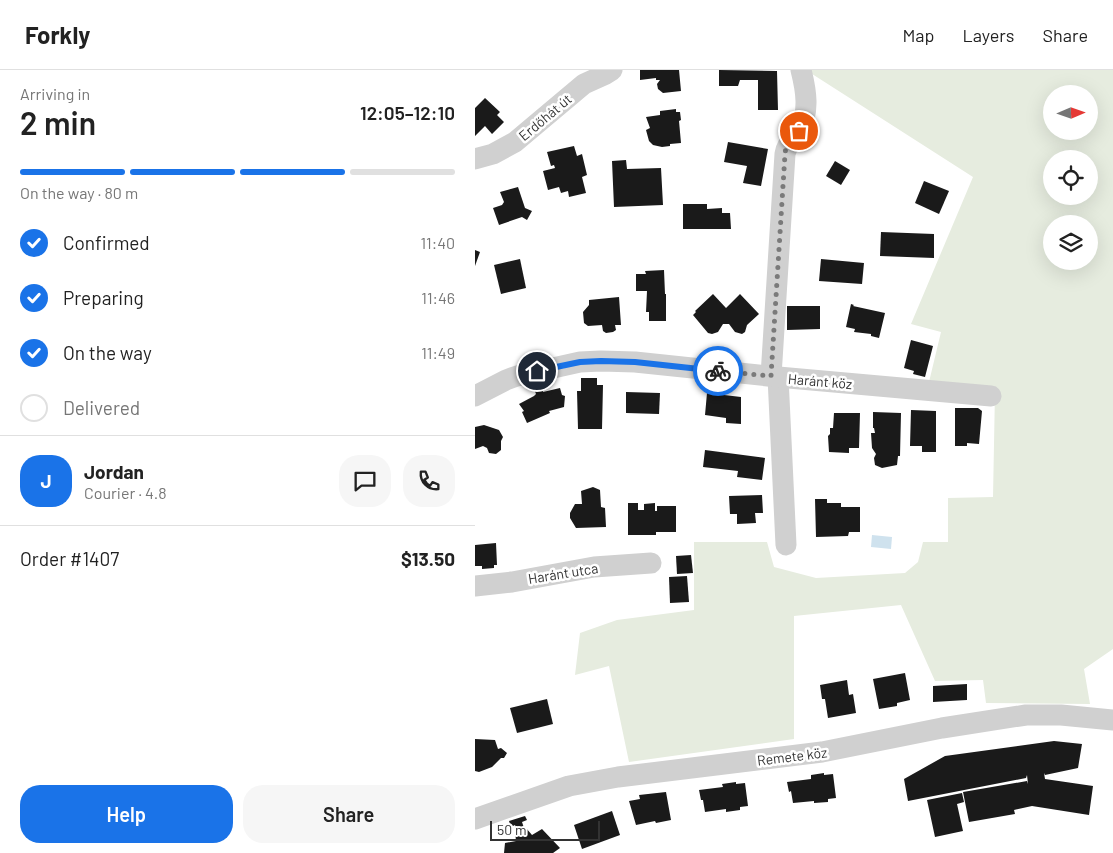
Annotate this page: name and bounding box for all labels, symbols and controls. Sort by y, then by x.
text: Forkly [25,20,90,49]
text: Map [902,24,934,46]
text: Layers [962,24,1015,46]
text: Share [1043,24,1088,46]
text: Arriving in [20,84,90,103]
north arrow [1043,85,1097,140]
map controls [1043,85,1098,270]
street label: Erdőhát út [515,90,575,144]
text: 12:05–12:10 [360,101,455,124]
text: 2 min [20,103,96,141]
pin [778,110,820,152]
icon: bag [785,117,813,145]
button: locate [1043,150,1098,205]
text: On the way · 80 m [20,183,138,202]
button: layers [1043,215,1098,270]
icon: check [20,229,48,257]
text: Confirmed [63,231,150,254]
text: 11:40 [420,233,455,252]
icon: check [20,284,48,312]
text: Preparing [63,286,144,309]
text: 11:46 [421,288,455,307]
icon: check [20,339,48,367]
text: On the way [63,341,152,364]
text: 11:49 [421,343,455,362]
courier [693,346,743,396]
pin [516,350,558,392]
icon: home [523,357,551,385]
icon: bike [704,357,732,385]
street label: Haránt köz [787,370,853,392]
text: Delivered [63,396,140,419]
button: chat [339,455,391,507]
button: phone [403,455,455,507]
text: Jordan [84,460,144,483]
text: J [40,469,52,492]
text: Courier · 4.8 [84,483,167,502]
text: Order #1407 [20,547,119,570]
text: $13.50 [401,547,455,570]
street label: Haránt utca [527,559,599,587]
street label: Remete köz [756,743,828,769]
button: Help [20,785,233,843]
button: Share [243,785,455,843]
scale bar [490,818,600,841]
text: 50 m [497,821,526,838]

